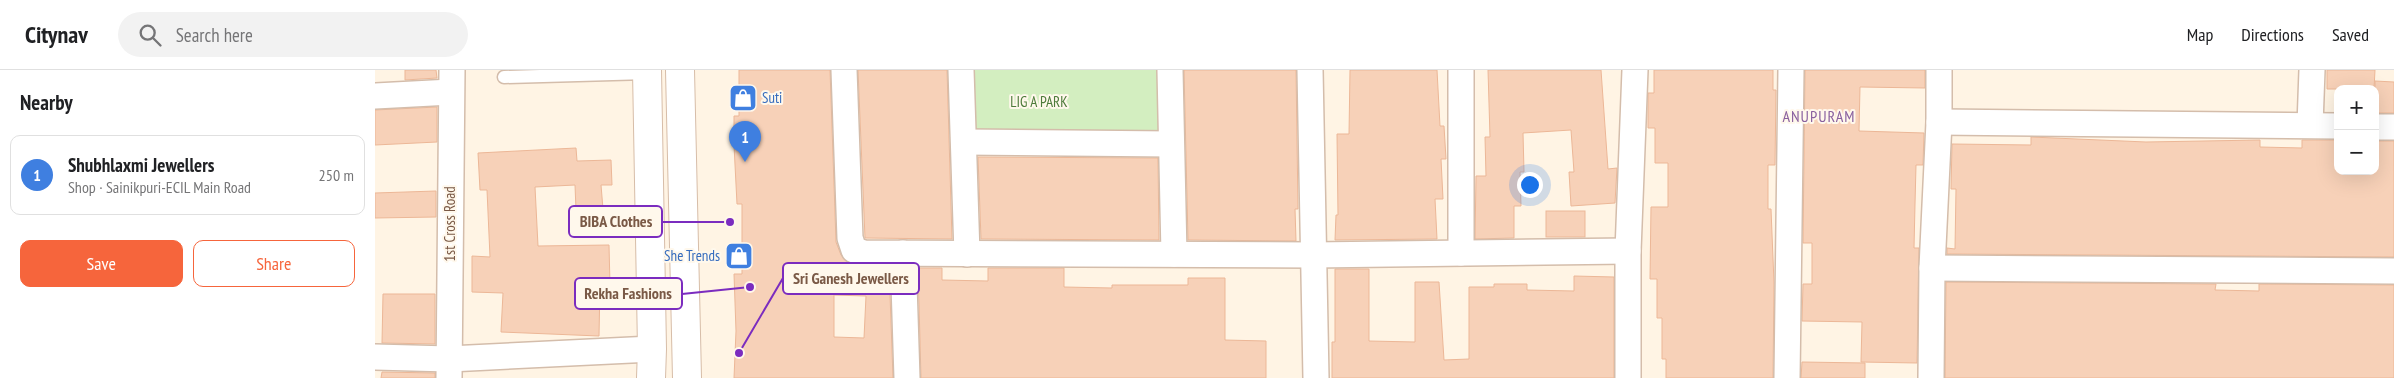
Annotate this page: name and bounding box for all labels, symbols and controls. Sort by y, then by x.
search box [118,12,468,57]
text: Citynav [25,19,88,50]
icon: search [136,21,164,49]
text: Search here [176,23,253,47]
text: Map [2187,23,2213,46]
text: Directions [2241,23,2304,46]
text: Saved [2332,23,2369,46]
shop icon: Suti [728,83,758,113]
map controls [2334,85,2379,175]
button: + [2334,85,2379,130]
place label: Suti [762,88,782,107]
text: Nearby [20,89,73,116]
park label: LIG A PARK [1010,92,1068,111]
district label: ANUPURAM [1782,106,1856,126]
pin: 1 [729,121,761,162]
button: − [2334,130,2379,175]
text: Shubhlaxmi Jewellers [68,153,214,177]
text: 1 [33,165,41,185]
text: 250 m [319,165,354,185]
your location [1517,172,1543,198]
text: Shop · Sainikpuri-ECIL Main Road [68,177,251,197]
street label: 1st Cross Road [440,186,459,262]
callout: BIBA Clothes [569,206,662,237]
text: BIBA Clothes [580,211,653,231]
button: Save [20,240,183,287]
button: Share [193,240,355,287]
shop icon: She Trends [724,241,754,271]
place label: She Trends [664,246,720,265]
callout: Sri Ganesh Jewellers [783,263,919,294]
text: Sri Ganesh Jewellers [793,268,909,288]
callout: Rekha Fashions [575,278,682,309]
text: Rekha Fashions [584,283,672,303]

